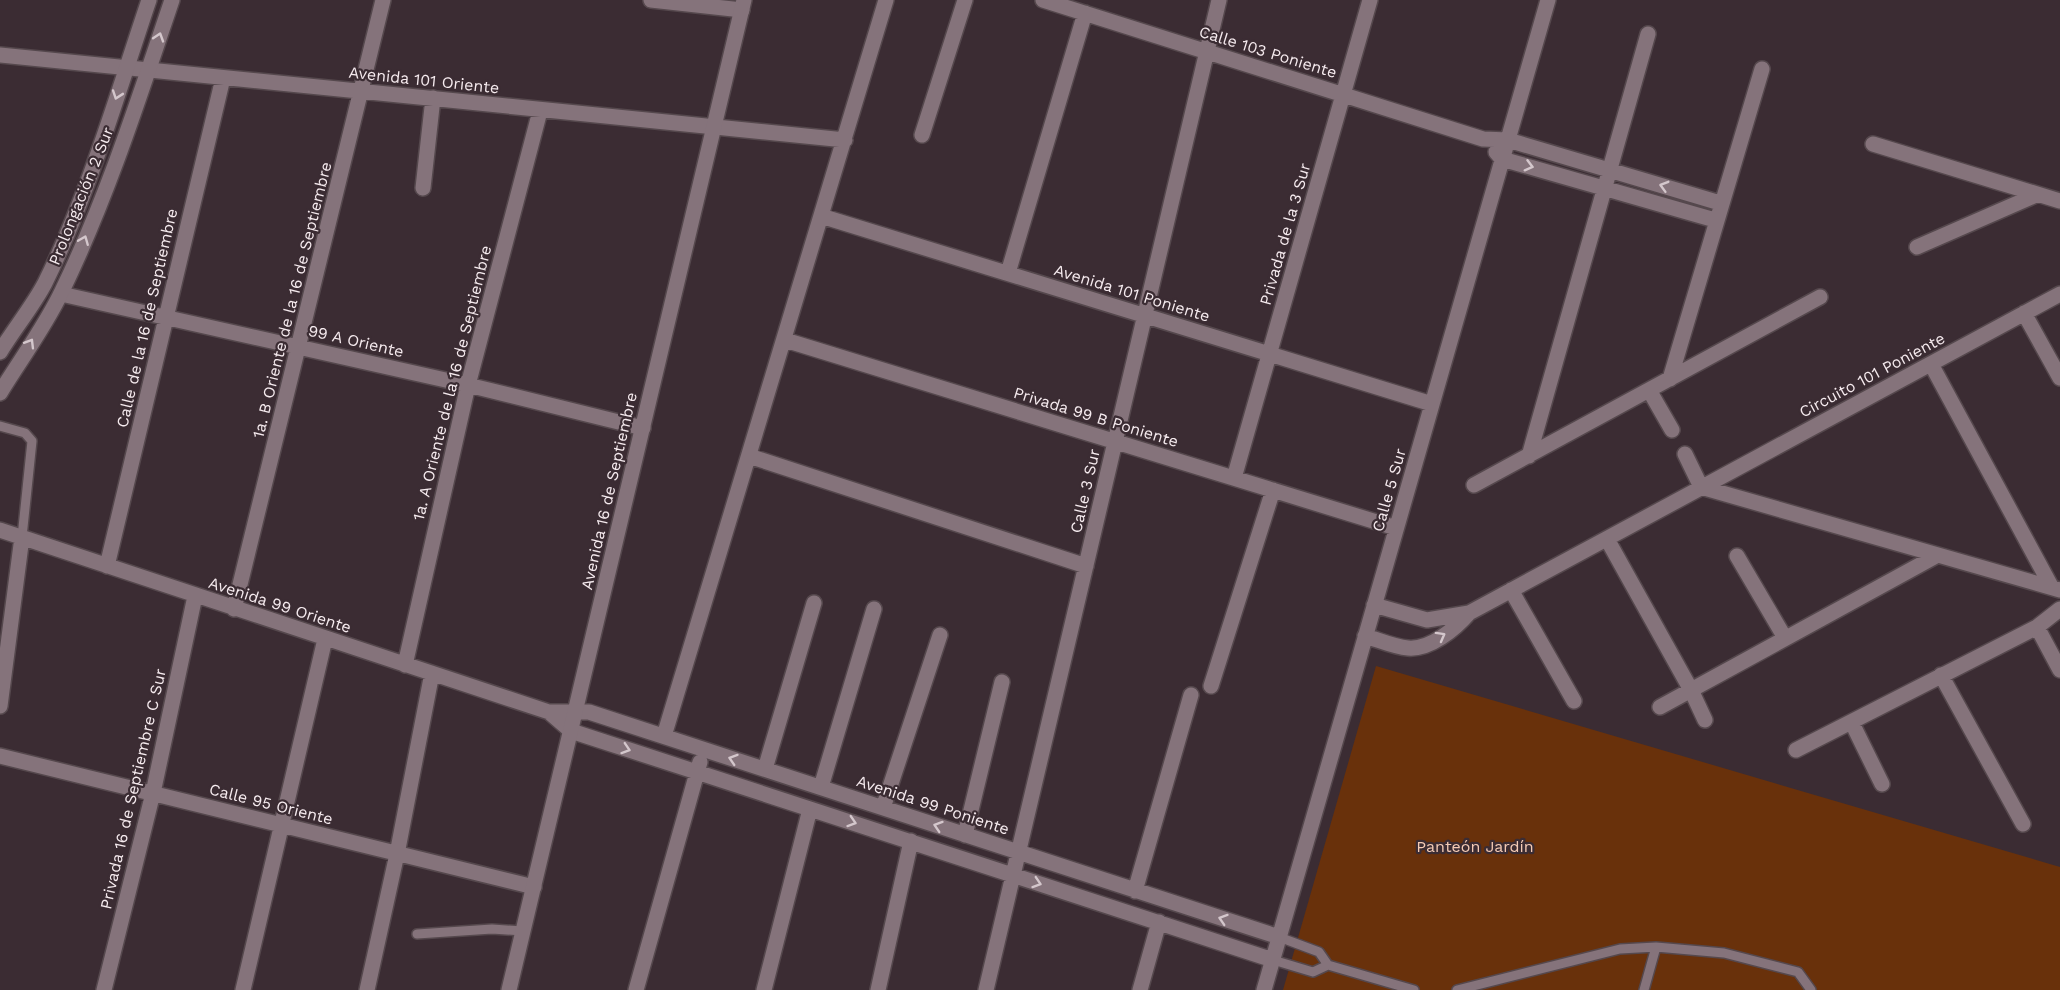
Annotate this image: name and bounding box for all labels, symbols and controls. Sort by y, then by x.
street label: Calle 103 Poniente [1197,22,1339,82]
one-way arrow [152,32,165,43]
street label: Avenida 101 Oriente [348,63,500,97]
one-way arrow [111,89,124,100]
street label: Prolongación 2 Sur [45,124,118,268]
one-way arrow [1524,159,1534,172]
street label: 1a. B Oriente de la 16 de Septiembre [248,160,336,440]
street label: Privada de la 3 Sur [1256,160,1315,307]
one-way arrow [1659,181,1670,193]
street label: Calle de la 16 de Septiembre [112,207,182,429]
one-way arrow [77,235,89,246]
street label: 1a. A Oriente de la 16 de Septiembre [409,244,495,522]
street label: Avenida 101 Poniente [1052,260,1212,326]
street label: 99 A Oriente [306,321,406,361]
street label: Circuito 101 Poniente [1796,329,1948,421]
one-way arrow [23,339,35,349]
street label: Privada 99 B Poniente [1011,383,1181,451]
street label: Avenida 16 de Septiembre [577,390,641,592]
street label: Calle 5 Sur [1368,446,1410,534]
street label: Calle 3 Sur [1066,447,1104,535]
street label: Avenida 99 Oriente [206,573,354,637]
one-way arrow [1435,632,1446,643]
street label: Privada 16 de Septiembre C Sur [96,666,170,911]
one-way arrow [620,741,631,754]
one-way arrow [728,753,739,766]
street label: Avenida 99 Poniente [854,771,1012,839]
street label: Calle 95 Oriente [207,779,335,829]
one-way arrow [846,815,857,827]
one-way arrow [933,821,944,833]
park label: Panteón Jardín [1416,837,1534,856]
one-way arrow [1031,875,1042,888]
one-way arrow [1218,914,1229,927]

